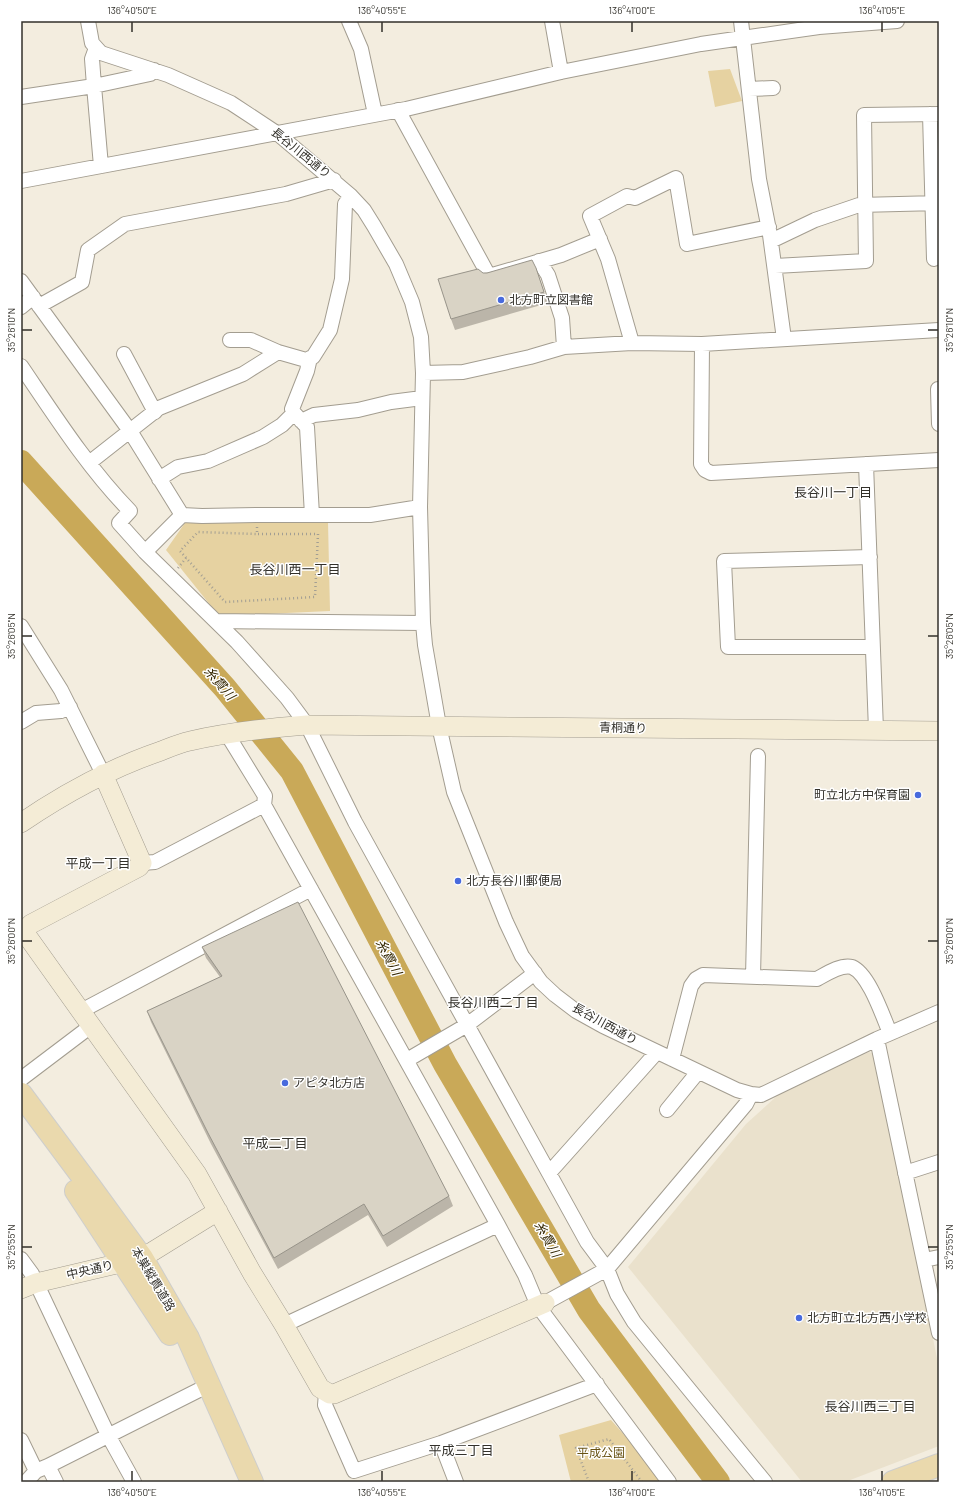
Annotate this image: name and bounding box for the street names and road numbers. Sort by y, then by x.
street label: 長谷川西通り [269,124,334,180]
street label: 青桐通り [599,720,647,734]
street label: 長谷川西通り [571,1000,640,1047]
street label: 本巣縦貫道路 [129,1244,178,1313]
street label: 中央通り [65,1257,115,1281]

